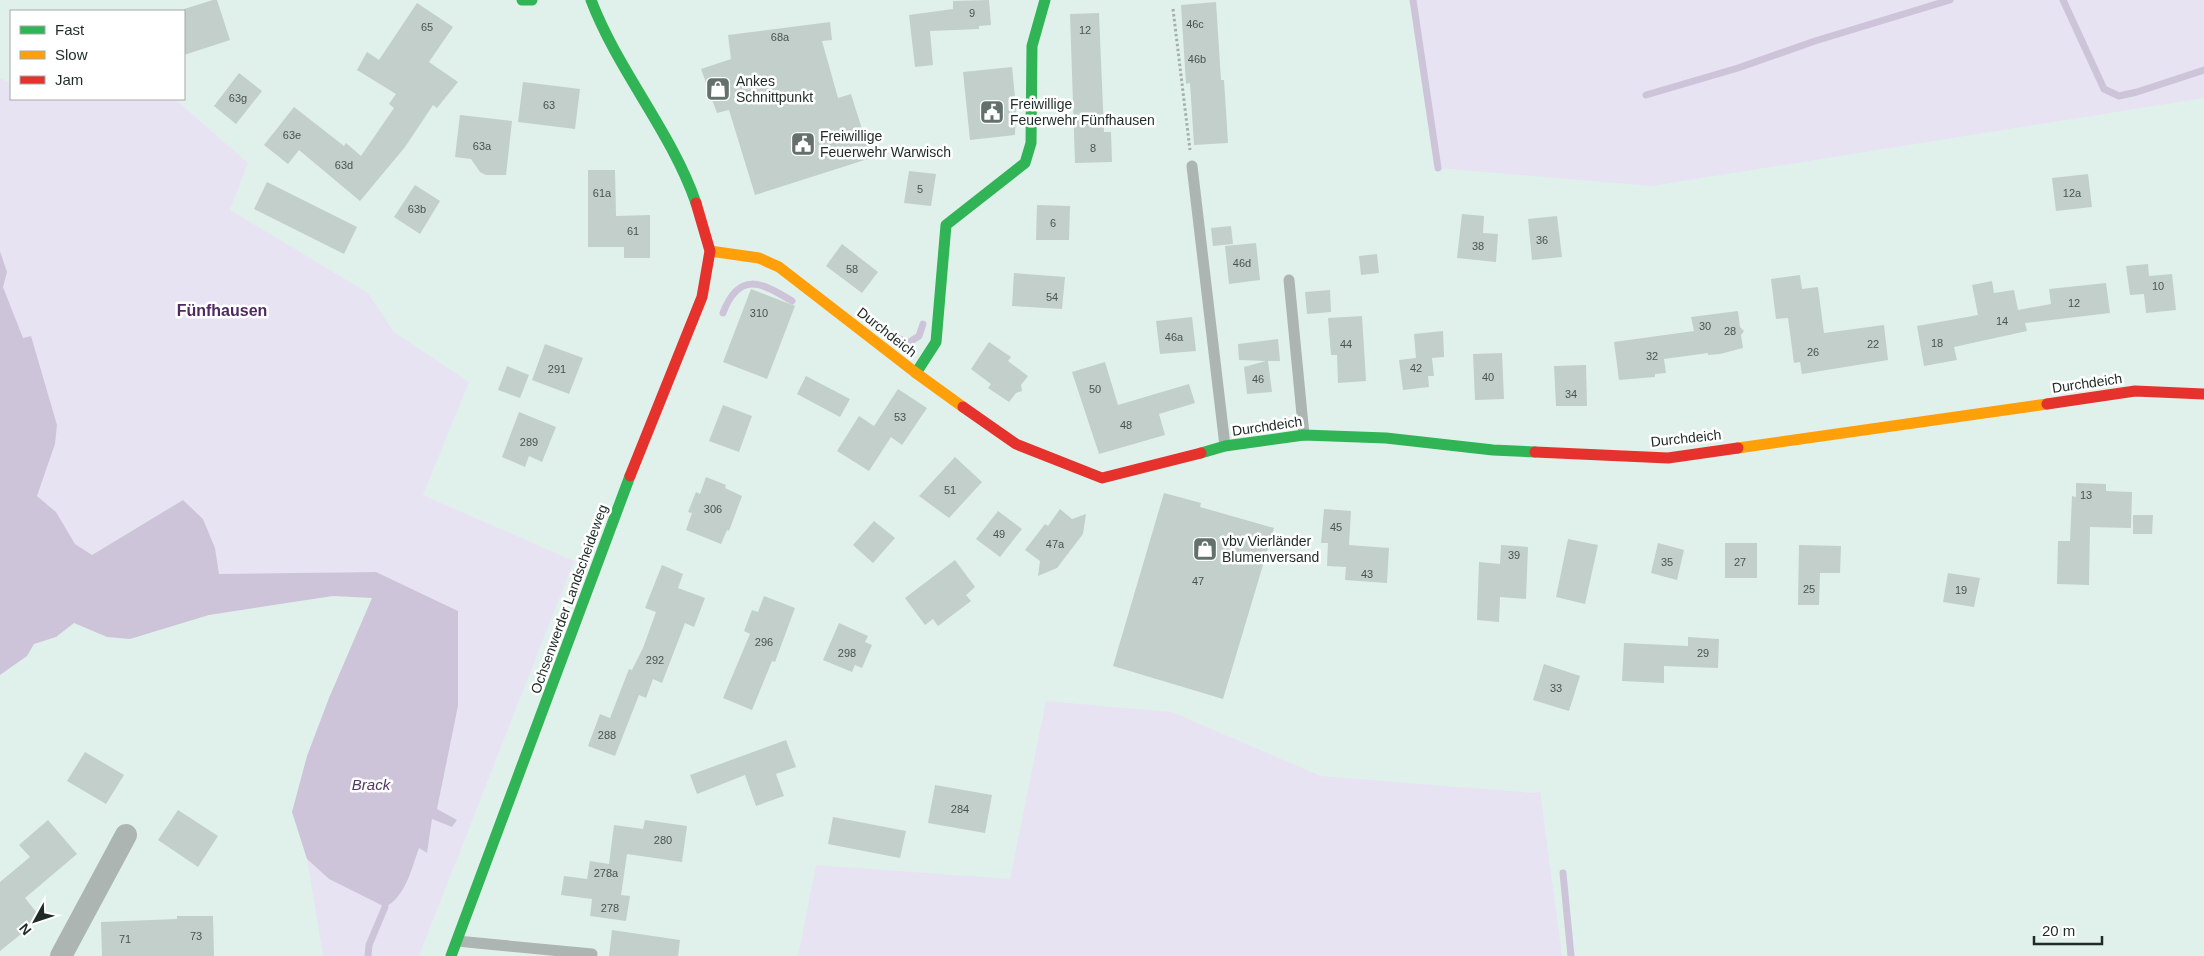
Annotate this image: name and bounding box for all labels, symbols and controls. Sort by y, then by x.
house number: 9 [969,7,975,19]
legend [10,10,185,100]
house number: 46c [1186,18,1204,30]
text: Fast [55,21,85,38]
house number: 65 [421,21,433,33]
house number: 12 [1079,24,1091,36]
house number: 68a [771,31,790,43]
text: Slow [55,46,88,63]
house number: 46b [1188,53,1206,65]
text: Jam [55,71,83,88]
place label: Ankes Schnittpunkt [736,73,813,105]
shop icon: Ankes Schnittpunkt [705,76,731,102]
house number: 63g [229,92,247,104]
place label: Freiwillige Feuerwehr Fünfhausen [1010,96,1155,128]
house number: 63 [543,99,555,111]
public building icon: Freiwillige Feuerwehr Fünfhausen [979,99,1005,125]
place label: Freiwillige Feuerwehr Warwisch [820,128,951,160]
house number: 63e [283,129,301,141]
public building icon: Freiwillige Feuerwehr Warwisch [790,131,816,157]
house number: 63a [473,140,492,152]
house number: 8 [1090,142,1096,154]
house number: 63d [335,159,353,171]
house number: 5 [917,183,923,195]
house number: 61a [593,187,612,199]
house number: 12a [2063,187,2082,199]
house number: 63b [408,203,426,215]
house number: 6 [1050,217,1056,229]
house number: 61 [627,225,639,237]
house number: 36 [1536,234,1548,246]
house number: 38 [1472,240,1484,252]
house number: 46d [1233,257,1251,269]
house number: 58 [846,263,858,275]
house number: 10 [2152,280,2164,292]
house number: 54 [1046,291,1058,303]
house number: 12 [2068,297,2080,309]
district label: Fünfhausen [177,302,267,319]
street label: Durchdeich [854,304,920,360]
house number: 310 [750,307,768,319]
house number: 14 [1996,315,2008,327]
house number: 30 [1699,320,1711,332]
house number: 28 [1724,325,1736,337]
house number: 46a [1165,331,1184,343]
house number: 18 [1931,337,1943,349]
house number: 44 [1340,338,1352,350]
house number: 22 [1867,338,1879,350]
house number: 26 [1807,346,1819,358]
house number: 32 [1646,350,1658,362]
house number: 42 [1410,362,1422,374]
house number: 291 [548,363,566,375]
street label: Durchdeich [2051,370,2123,396]
house number: 40 [1482,371,1494,383]
house number: 46 [1252,373,1264,385]
house number: 50 [1089,383,1101,395]
house number: 34 [1565,388,1577,400]
house number: 53 [894,411,906,423]
street label: Durchdeich [1231,413,1303,439]
house number: 48 [1120,419,1132,431]
street label: Durchdeich [1650,426,1722,450]
house number: 289 [520,436,538,448]
house number: 51 [944,484,956,496]
house number: 13 [2080,489,2092,501]
street label: Ochsenwerder Landscheideweg [527,502,611,696]
house number: 306 [704,503,722,515]
house number: 45 [1330,521,1342,533]
house number: 49 [993,528,1005,540]
place label: vbv Vierländer Blumenversand [1222,533,1319,565]
shop icon: vbv Vierländer Blumenversand [1192,536,1218,562]
house number: 47a [1046,538,1065,550]
house number: 39 [1508,549,1520,561]
house number: 35 [1661,556,1673,568]
house number: 27 [1734,556,1746,568]
house number: 43 [1361,568,1373,580]
house number: 47 [1192,575,1204,587]
house number: 25 [1803,583,1815,595]
house number: 19 [1955,584,1967,596]
house number: 296 [755,636,773,648]
house number: 298 [838,647,856,659]
house number: 29 [1697,647,1709,659]
house number: 292 [646,654,664,666]
house number: 33 [1550,682,1562,694]
house number: 288 [598,729,616,741]
water label: Brack [352,776,392,793]
house number: 284 [951,803,969,815]
house number: 280 [654,834,672,846]
house number: 278a [594,867,619,879]
north arrow [10,896,60,946]
house number: 278 [601,902,619,914]
scale bar [2034,914,2102,946]
text: N [16,920,34,938]
text: 20 m [2042,922,2075,939]
house number: 73 [190,930,202,942]
house number: 71 [119,933,131,945]

